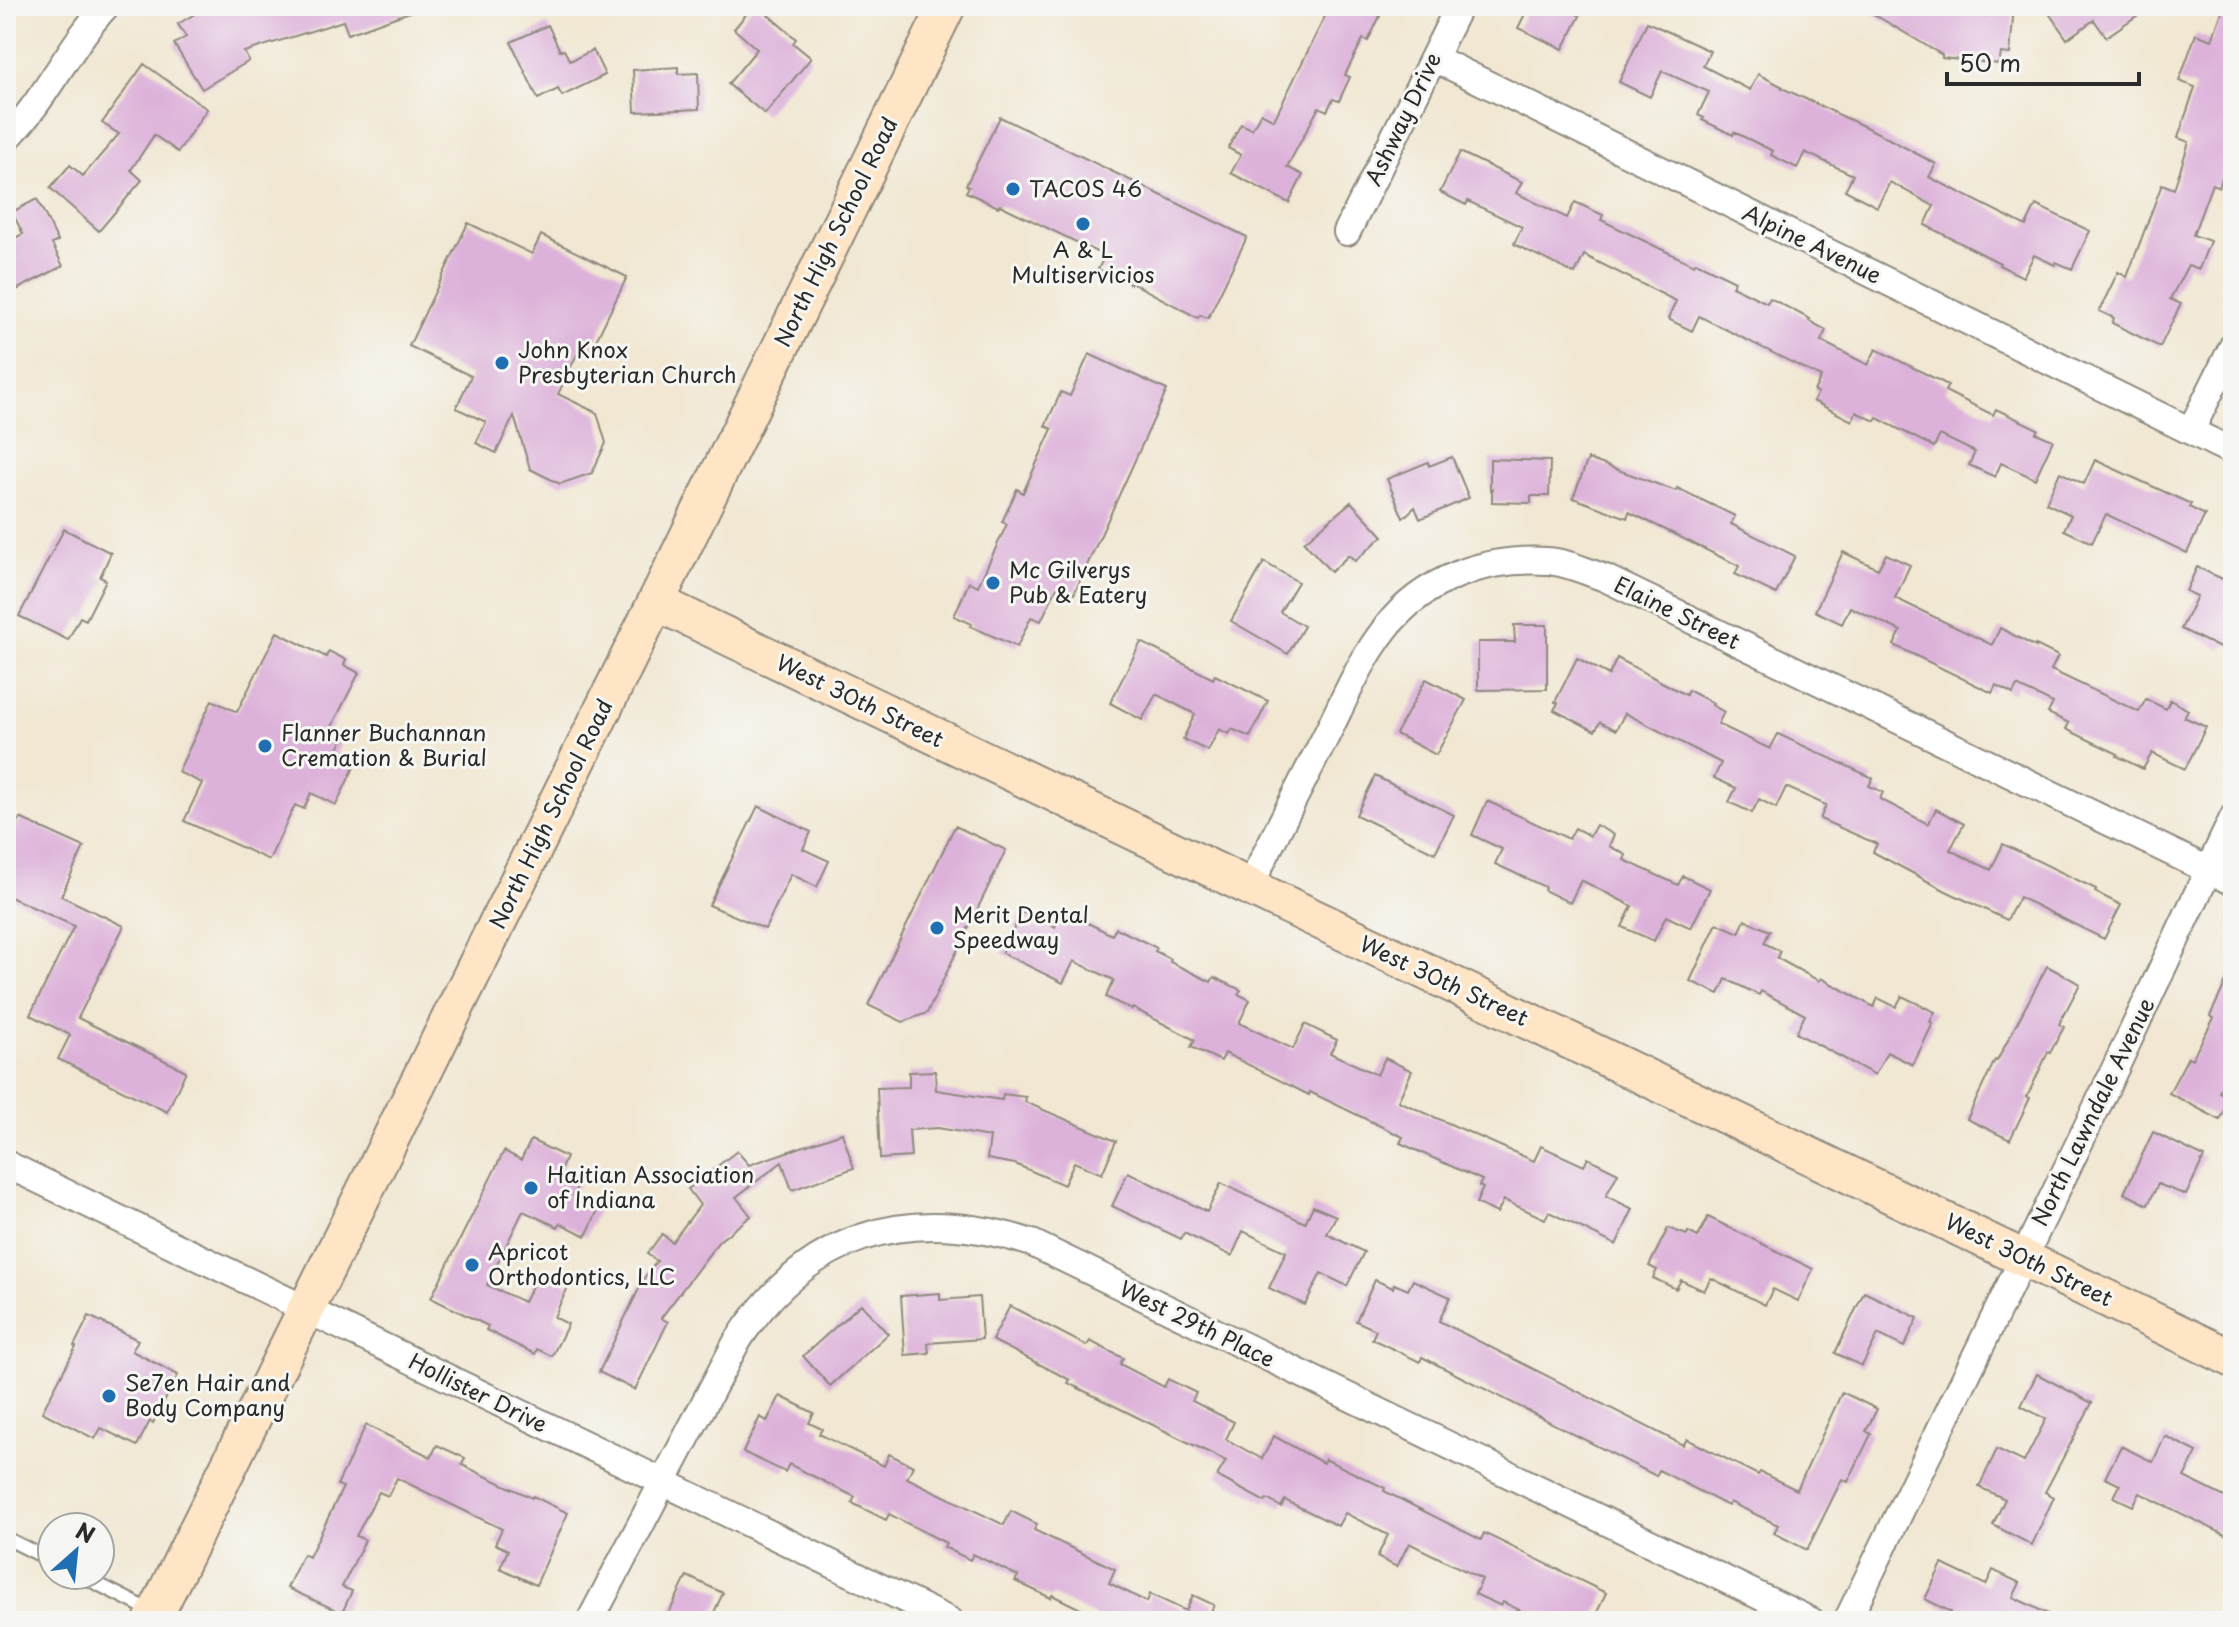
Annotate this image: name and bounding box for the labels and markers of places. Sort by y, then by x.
place label: TACOS 46 [1029,171,1142,204]
marker: TACOS 46 [1004,180,1022,198]
marker: A & L Multiservicios [1074,215,1092,233]
place label: A & L Multiservicios [1011,232,1155,290]
place label: John Knox Presbyterian Church [518,332,737,390]
marker: John Knox Presbyterian Church [493,354,511,372]
place label: Mc Gilverys Pub & Eatery [1009,552,1147,610]
marker: Mc Gilverys Pub & Eatery [984,574,1002,592]
place label: Flanner Buchannan Cremation & Burial [281,715,487,773]
marker: Flanner Buchannan Cremation & Burial [256,737,274,755]
place label: Merit Dental Speedway [953,897,1089,955]
marker: Merit Dental Speedway [928,919,946,937]
place label: Haitian Association of Indiana [547,1157,754,1215]
marker: Haitian Association of Indiana [522,1179,540,1197]
place label: Apricot Orthodontics, LLC [488,1234,676,1292]
marker: Apricot Orthodontics, LLC [463,1256,481,1274]
place label: Se7en Hair and Body Company [125,1365,291,1423]
marker: Se7en Hair and Body Company [100,1387,118,1405]

